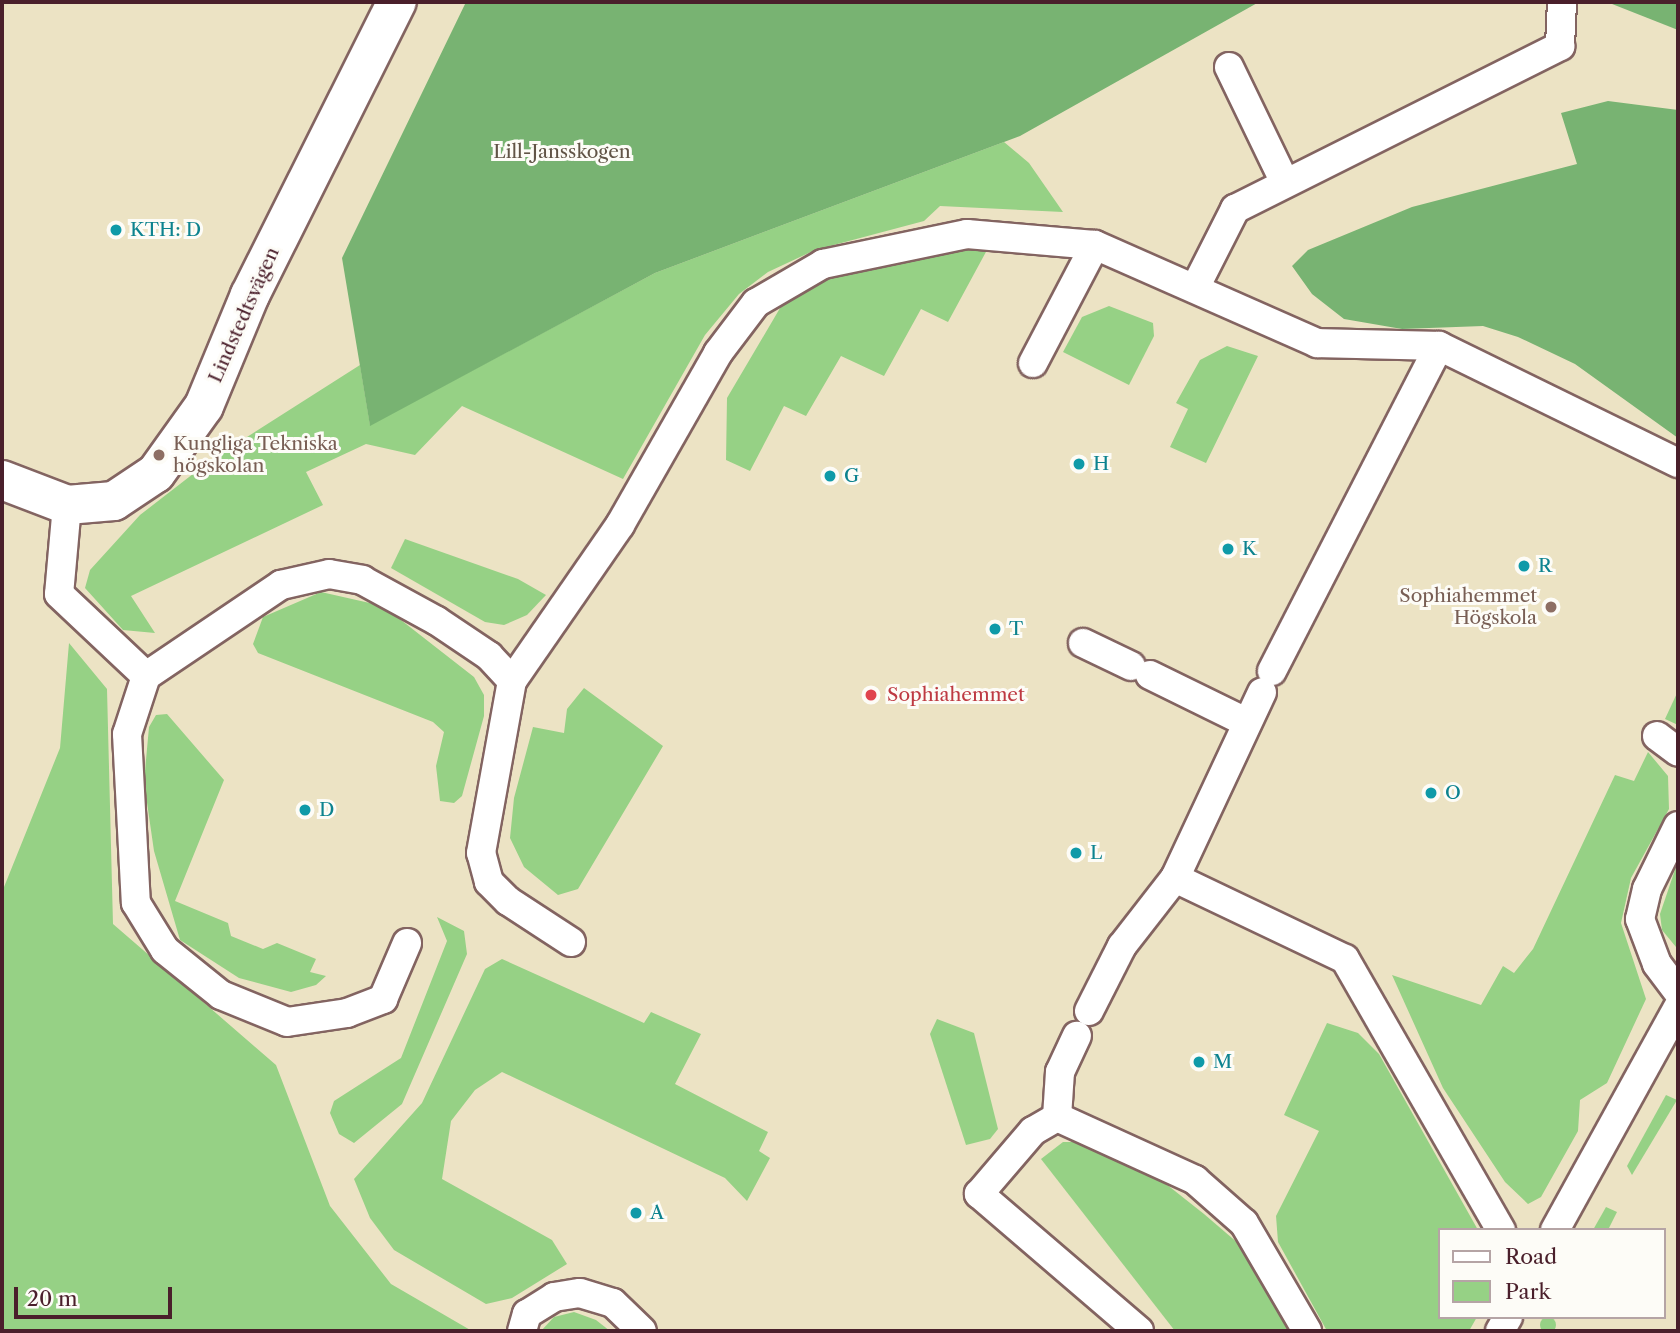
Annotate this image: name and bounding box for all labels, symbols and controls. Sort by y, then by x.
park label: Lill-Jansskogen [493,141,631,163]
place label: KTH: D [130,219,201,241]
marker: KTH: D [108,222,124,238]
street label: Lindstedtsvägen [204,244,284,386]
place label: Kungliga Tekniska högskolan [173,433,338,477]
marker: Kungliga Tekniska högskolan [151,447,167,463]
place label: H [1093,453,1109,475]
marker: H [1071,456,1087,472]
place label: G [844,465,859,487]
marker: G [822,468,838,484]
place label: K [1242,538,1257,560]
marker: K [1220,541,1236,557]
place label: R [1538,555,1552,577]
marker: R [1516,558,1532,574]
place label: Sophiahemmet Högskola [1399,585,1537,629]
marker: Sophiahemmet Högskola [1543,599,1559,615]
place label: T [1009,618,1023,640]
marker: T [987,621,1003,637]
place label: Sophiahemmet [887,684,1025,706]
marker: Sophiahemmet [861,685,881,705]
place label: O [1445,782,1461,804]
marker: O [1423,785,1439,801]
place label: D [319,799,334,821]
marker: D [297,802,313,818]
place label: L [1090,842,1102,864]
marker: L [1068,845,1084,861]
place label: M [1213,1051,1232,1073]
marker: M [1191,1054,1207,1070]
place label: A [650,1202,664,1224]
marker: A [628,1205,644,1221]
legend [1438,1228,1666,1319]
text: Road [1505,1244,1557,1269]
scale bar [18,1274,175,1318]
text: Park [1505,1279,1551,1304]
text: 20 m [27,1286,78,1311]

